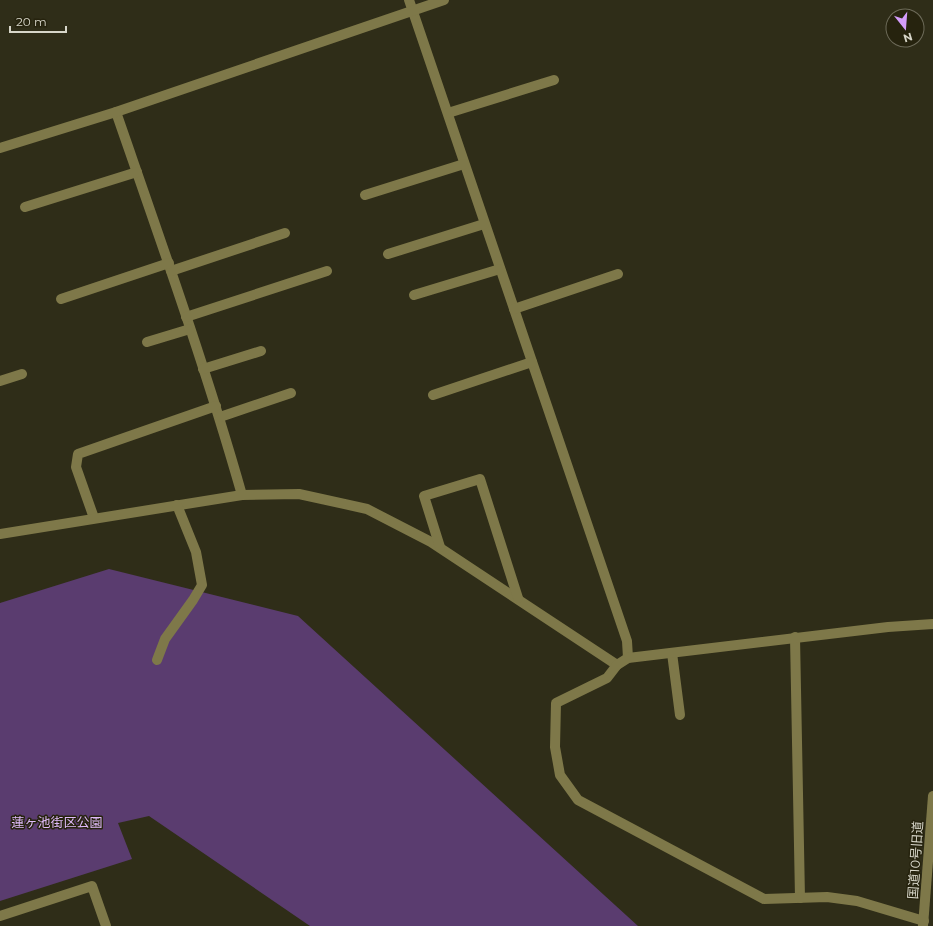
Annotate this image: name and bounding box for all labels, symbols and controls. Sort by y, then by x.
scale bar [10,8,66,34]
north arrow [885,8,925,48]
text: 20 m [16,14,47,29]
text: N [902,30,914,46]
park label: 蓮ヶ池街区公園 [11,814,103,830]
street label: 国道10号旧道 [904,820,926,900]

